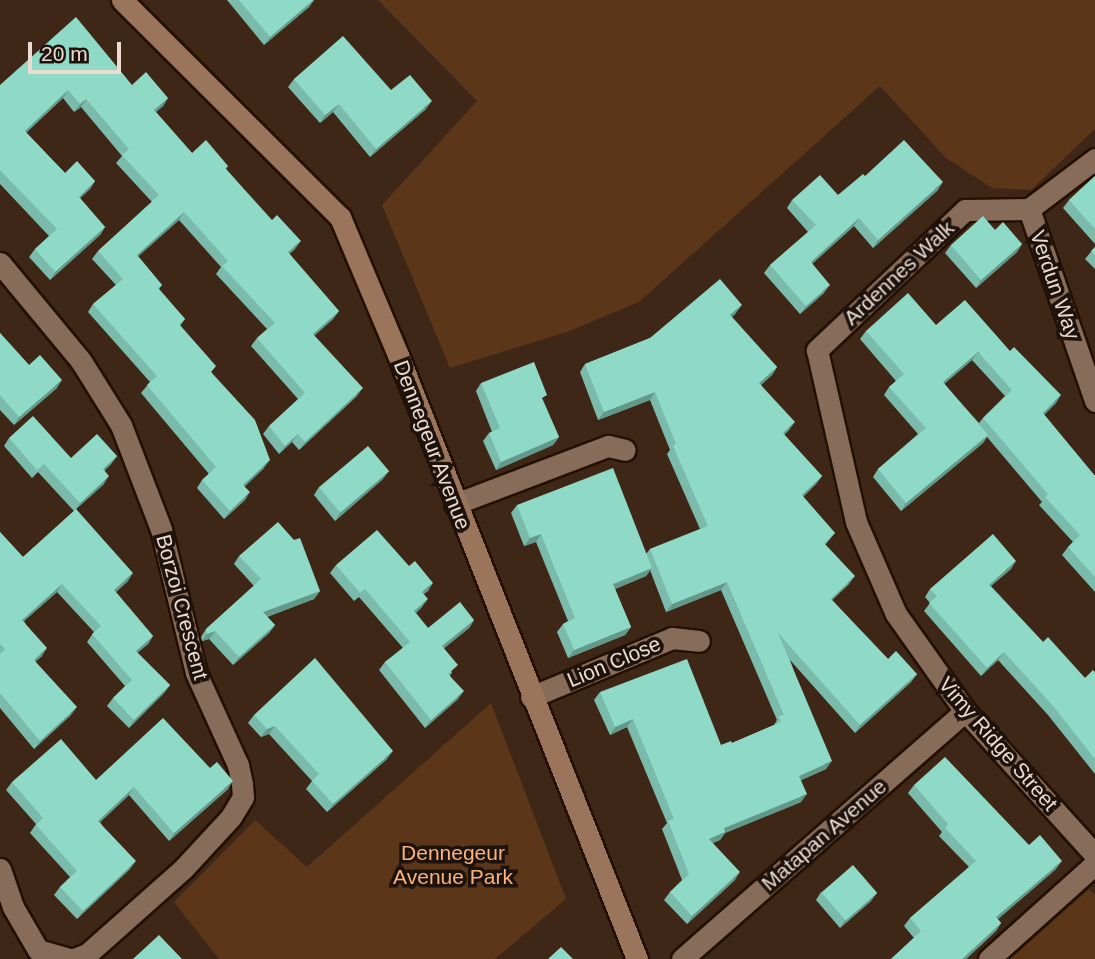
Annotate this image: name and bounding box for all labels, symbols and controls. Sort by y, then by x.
scale bar [32,28,124,72]
text: 20 m [41,42,88,65]
street label: Ardennes Walk [839,215,959,331]
street label: Verdun Way [1025,227,1085,343]
street label: Dennegeur Avenue [388,356,476,534]
street label: Borzoi Crescent [150,532,214,682]
street label: Lion Close [563,631,665,693]
street label: Vimy Ridge Street [933,672,1063,816]
street label: Matapan Avenue [756,774,892,896]
park label: Dennegeur Avenue Park [393,840,513,890]

